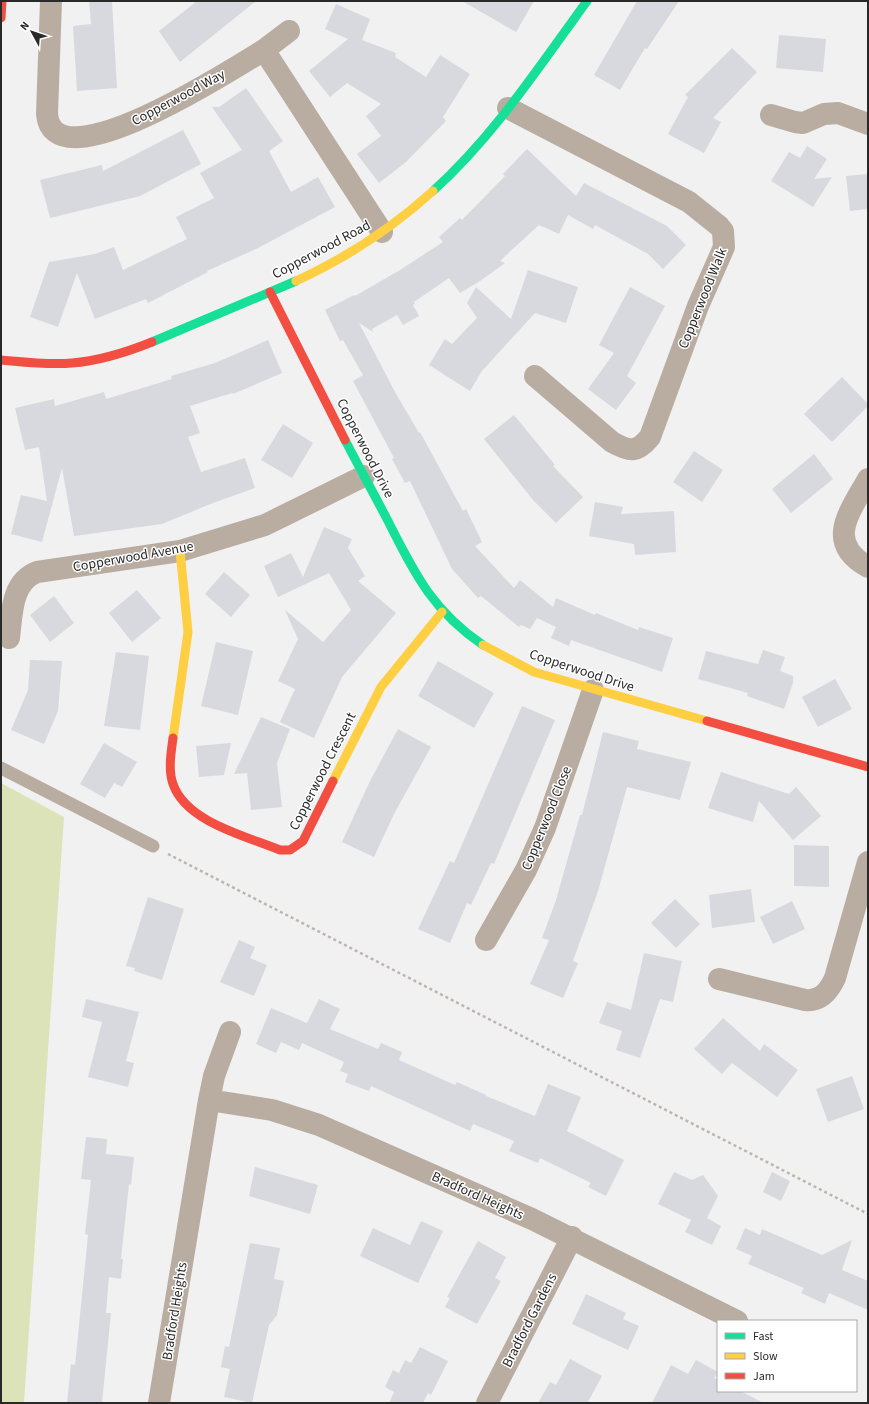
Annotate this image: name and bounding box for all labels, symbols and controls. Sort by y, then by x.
north arrow [12,12,52,52]
text: N [17,18,33,34]
street label: Copperwood Way [128,65,229,131]
street label: Copperwood Road [269,215,374,284]
street label: Copperwood Walk [674,245,732,352]
street label: Copperwood Drive [331,395,399,502]
street label: Copperwood Avenue [71,537,195,577]
street label: Copperwood Drive [527,645,637,697]
street label: Copperwood Crescent [284,709,361,834]
street label: Copperwood Close [517,763,577,874]
street label: Bradford Heights [428,1167,527,1225]
street label: Bradford Heights [157,1261,193,1362]
street label: Bradford Gardens [498,1270,562,1371]
legend [717,1320,857,1392]
text: Fast [753,1328,773,1345]
text: Slow [753,1348,778,1365]
text: Jam [753,1368,775,1385]

